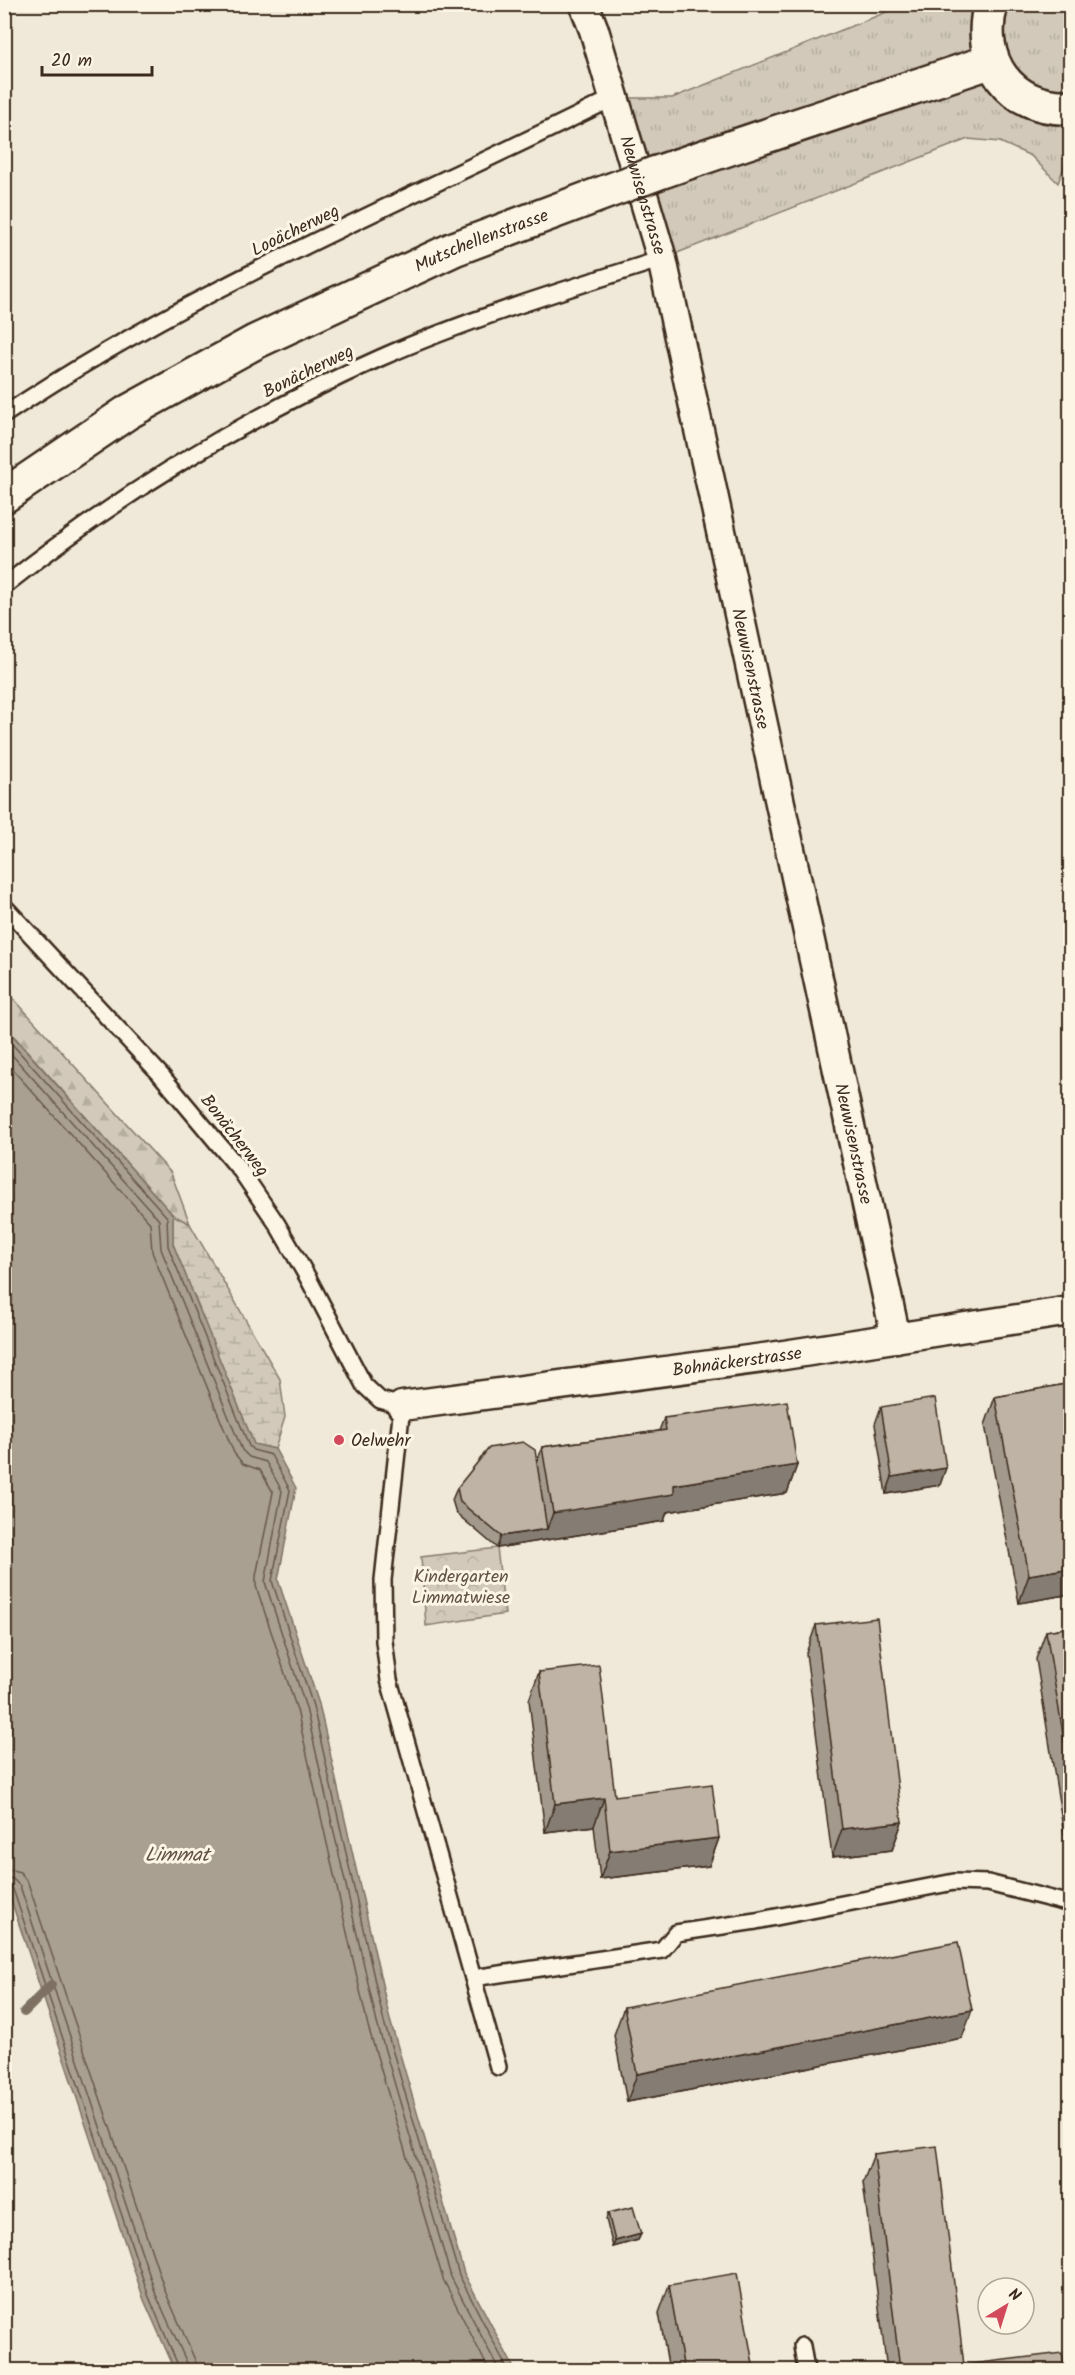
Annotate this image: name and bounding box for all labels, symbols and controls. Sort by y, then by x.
scale bar [42,39,152,77]
text: 20 m [51,47,92,76]
street label: Neuwisenstrasse [610,132,673,259]
street label: Looächerweg [247,197,345,265]
street label: Mutschellenstrasse [410,202,553,282]
street label: Bonächerweg [258,338,359,407]
street label: Neuwisenstrasse [722,606,777,732]
street label: Neuwisenstrasse [825,1081,880,1207]
street label: Bonächerweg [192,1088,275,1184]
street label: Bohnäckerstrasse [671,1339,804,1386]
place label: Oelwehr [351,1427,411,1456]
marker: Oelwehr [332,1433,346,1447]
park label: Kindergarten Limmatwiese [412,1563,510,1613]
water label: Limmat [145,1840,213,1872]
north arrow [976,2276,1036,2336]
text: N [1003,2282,1026,2308]

